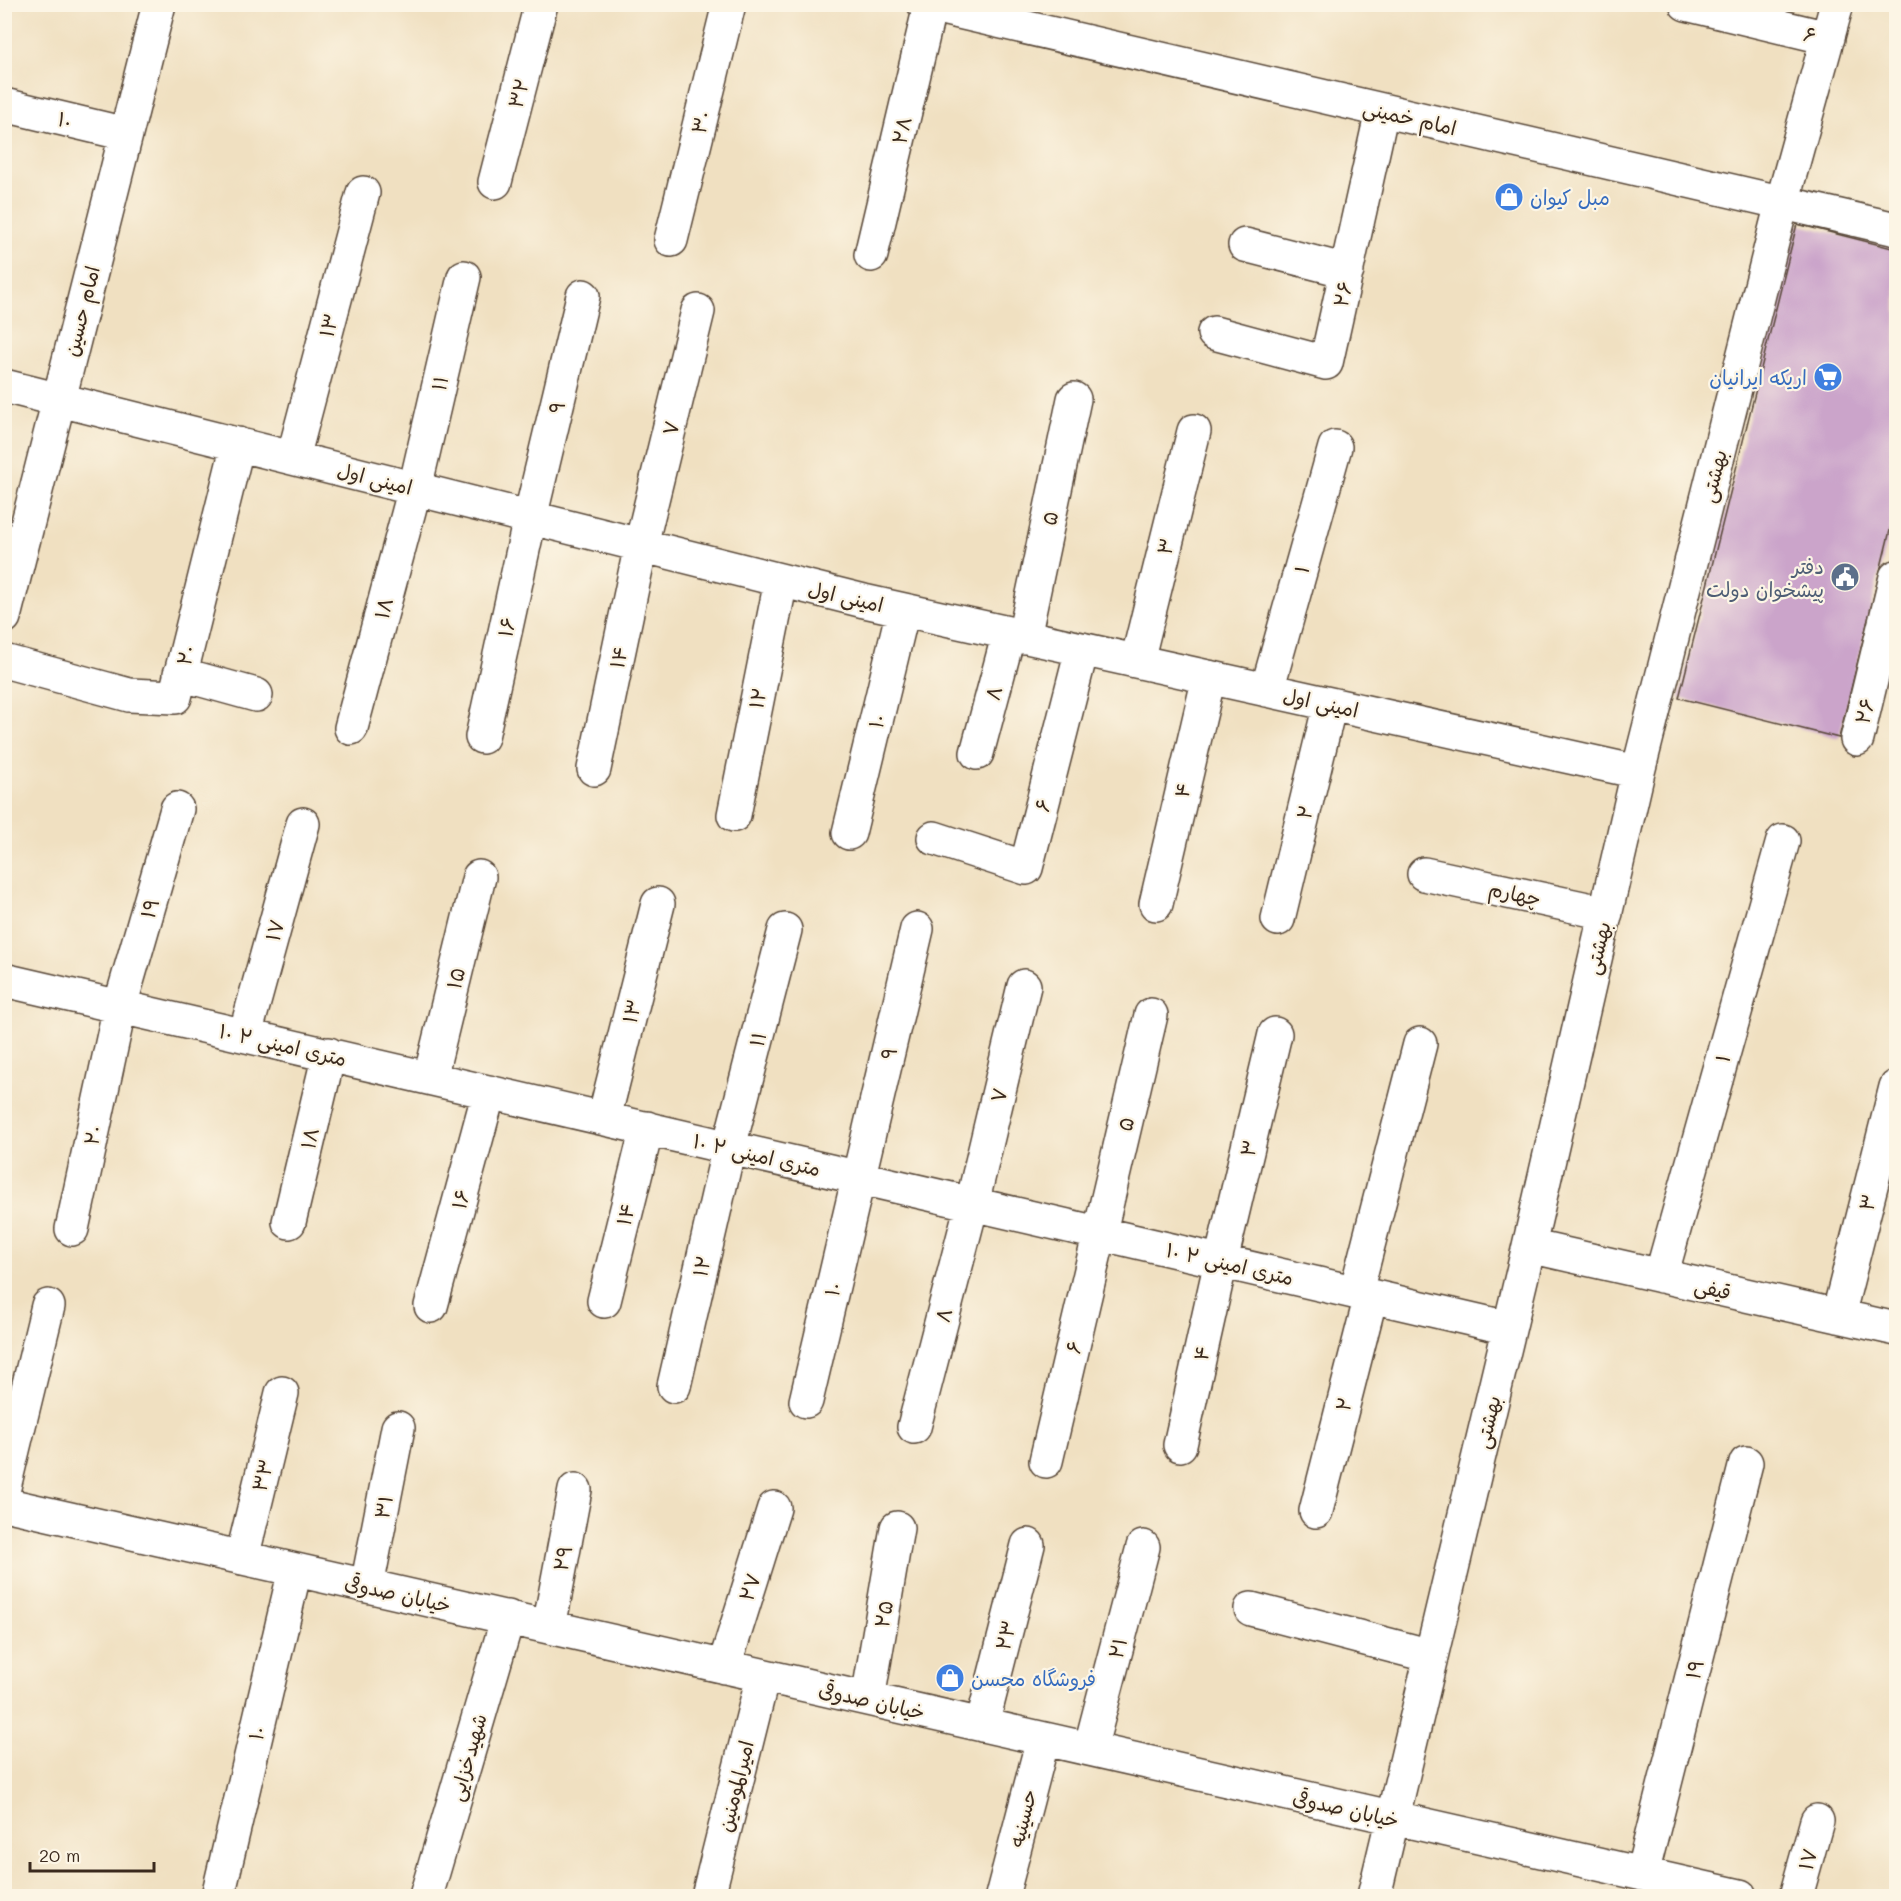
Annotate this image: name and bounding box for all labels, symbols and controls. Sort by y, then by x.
street label: ۶ [1801,20,1819,48]
street label: ۳۲ [502,75,534,111]
street label: امام خمینی [1360,94,1459,143]
street label: ۱۰ [55,105,75,133]
street label: ۳۰ [685,108,715,136]
street label: ۲۸ [885,114,917,146]
shop icon: مبل کیوان [1493,181,1525,213]
place label: مبل کیوان [1530,184,1610,210]
street label: امام حسین [57,263,108,360]
street label: ۲۶ [1327,279,1357,309]
street label: ۱۳ [312,310,344,340]
supermarket icon: اریکه ایرانیان [1812,361,1844,393]
place label: اریکه ایرانیان [1709,364,1807,390]
street label: ۱۱ [425,373,453,393]
street label: ۹ [542,398,570,416]
street label: ۷ [656,418,684,438]
street label: بهشتی [1694,447,1733,505]
street label: امینی اول [335,456,415,501]
street label: ۵ [1035,509,1063,527]
street label: ۳ [1150,535,1180,557]
place label: دفتر پیشخوان دولت [1706,553,1824,603]
public building icon: دفتر پیشخوان دولت [1829,561,1861,593]
street label: ۱ [1288,562,1314,576]
street label: امینی اول [806,575,886,618]
street label: ۱۸ [368,594,398,622]
street label: ۱۶ [491,615,521,639]
street label: ۲۰ [170,642,200,668]
street label: ۱۴ [603,643,633,671]
street label: امینی اول [1281,681,1361,724]
street label: ۸ [979,683,1007,703]
street label: ۱۲ [742,685,772,711]
street label: ۲۶ [1848,695,1880,727]
street label: ۱۰ [862,711,890,731]
street label: ۴ [1168,780,1196,800]
street label: ۶ [1028,796,1056,814]
street label: ۲ [1290,802,1318,822]
street label: چهارم [1486,875,1544,914]
street label: ۱۹ [134,895,164,921]
street label: ۱۷ [259,916,289,944]
street label: بهشتی [1578,919,1617,977]
street label: ۱۵ [440,965,470,991]
street label: ۱۳ [616,996,646,1026]
street label: ۱۰ متری امینی ۲ [216,1017,349,1072]
street label: ۱۱ [743,1029,771,1049]
street label: ۹ [874,1044,902,1062]
street label: ۱ [1709,1051,1735,1065]
street label: ۷ [984,1085,1012,1105]
street label: ۵ [1111,1114,1139,1134]
street label: ۲۰ [77,1122,107,1148]
street label: ۱۸ [294,1125,324,1151]
street label: ۱۰ متری امینی ۲ [690,1127,823,1182]
street label: ۳ [1233,1137,1263,1159]
street label: ۱۶ [445,1186,475,1212]
street label: ۳ [1852,1191,1882,1213]
street label: ۱۴ [610,1200,640,1228]
street label: ۱۰ متری امینی ۲ [1163,1236,1296,1291]
street label: ۱۲ [686,1253,716,1279]
street label: قیفی [1692,1271,1734,1306]
street label: ۱۰ [818,1279,846,1299]
street label: ۸ [929,1305,957,1325]
street label: ۶ [1059,1338,1087,1356]
street label: ۴ [1187,1343,1215,1363]
street label: بهشتی [1468,1393,1507,1451]
street label: ۲ [1329,1394,1357,1414]
street label: ۳۳ [245,1456,279,1494]
street label: ۳۱ [368,1493,398,1521]
street label: ۲۹ [547,1543,577,1573]
street label: خیابان صدوقی [342,1568,454,1619]
street label: ۲۷ [732,1570,766,1604]
street label: ۲۵ [868,1598,898,1630]
street label: ۲۳ [989,1617,1021,1653]
street label: ۲۱ [1102,1635,1132,1661]
street label: ۱۹ [1679,1656,1709,1682]
shop icon: فروشگاه محسن [934,1662,966,1694]
place label: فروشگاه محسن [971,1665,1096,1691]
street label: خیابان صدوقی [816,1675,928,1726]
street label: شهیدخزایی [442,1710,493,1804]
street label: ۱۰ [242,1723,270,1743]
street label: امیرالمومنین [711,1738,760,1835]
street label: خیابان صدوقی [1290,1783,1402,1834]
street label: حسینیه [1002,1786,1042,1850]
scale bar [30,1835,154,1873]
text: 20 m [39,1843,80,1867]
street label: ۱۷ [1792,1845,1822,1873]

